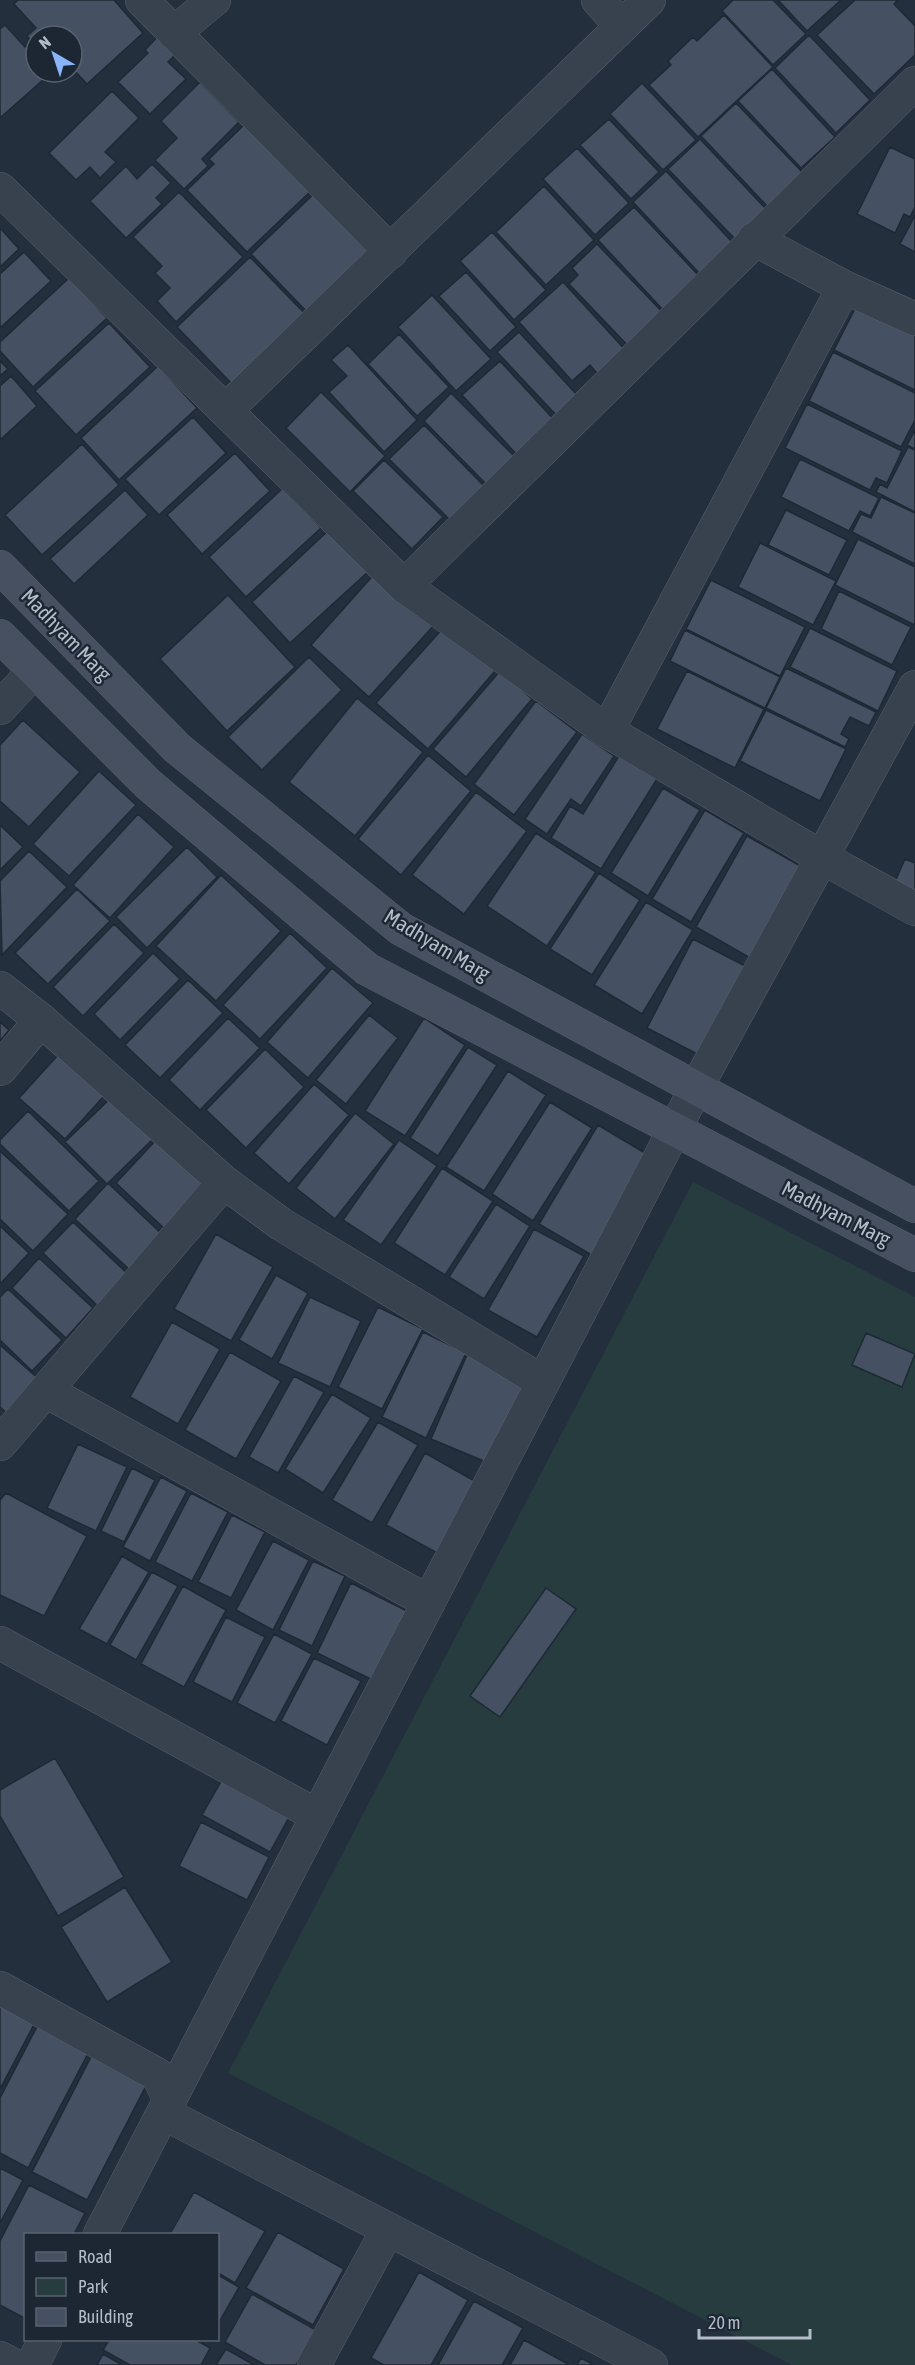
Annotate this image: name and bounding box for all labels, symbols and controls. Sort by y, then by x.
north arrow [24,24,84,84]
text: N [35,32,54,52]
street label: Madhyam Marg [17,583,117,685]
street label: Madhyam Marg [381,903,495,985]
street label: Madhyam Marg [778,1175,895,1251]
legend [24,2233,219,2341]
text: Road [78,2246,112,2267]
text: Park [78,2276,108,2297]
scale bar [699,2302,810,2340]
text: Building [78,2306,133,2327]
text: 20 m [708,2312,740,2333]

